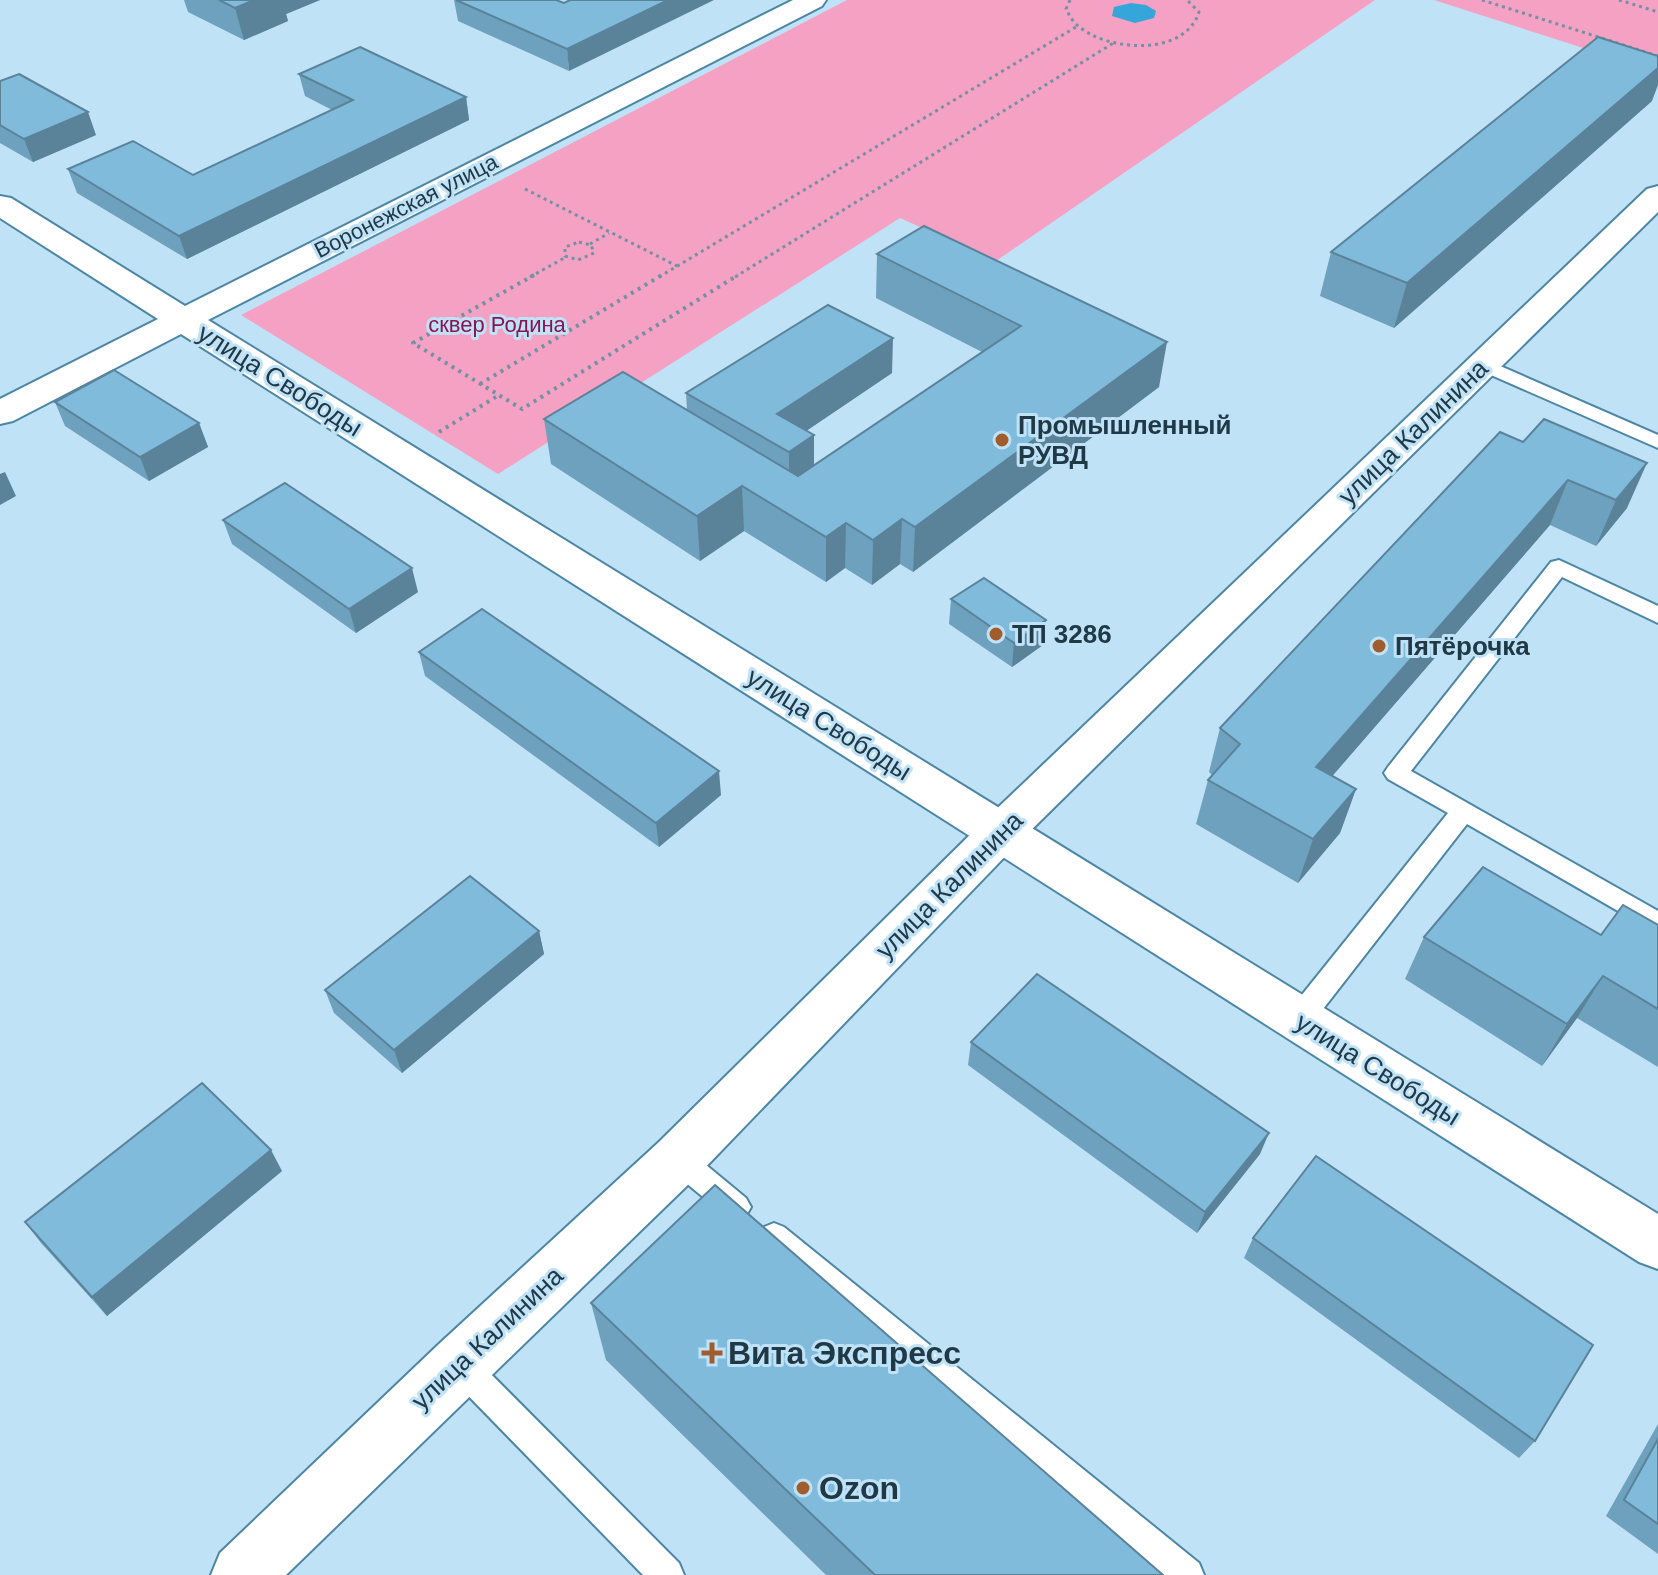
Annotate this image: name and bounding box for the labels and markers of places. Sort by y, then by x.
place label: Промышленный РУВД [1018,410,1231,470]
marker: Промышленный РУВД [993,431,1011,449]
place label: ТП 3286 [1012,619,1112,649]
marker: ТП 3286 [987,625,1005,643]
place label: Пятёрочка [1395,631,1530,661]
marker: Пятёрочка [1370,637,1388,655]
place label: Вита Экспресс [728,1335,961,1371]
marker: Вита Экспресс [703,1344,721,1362]
place label: Ozon [819,1470,899,1506]
marker: Ozon [794,1479,812,1497]

